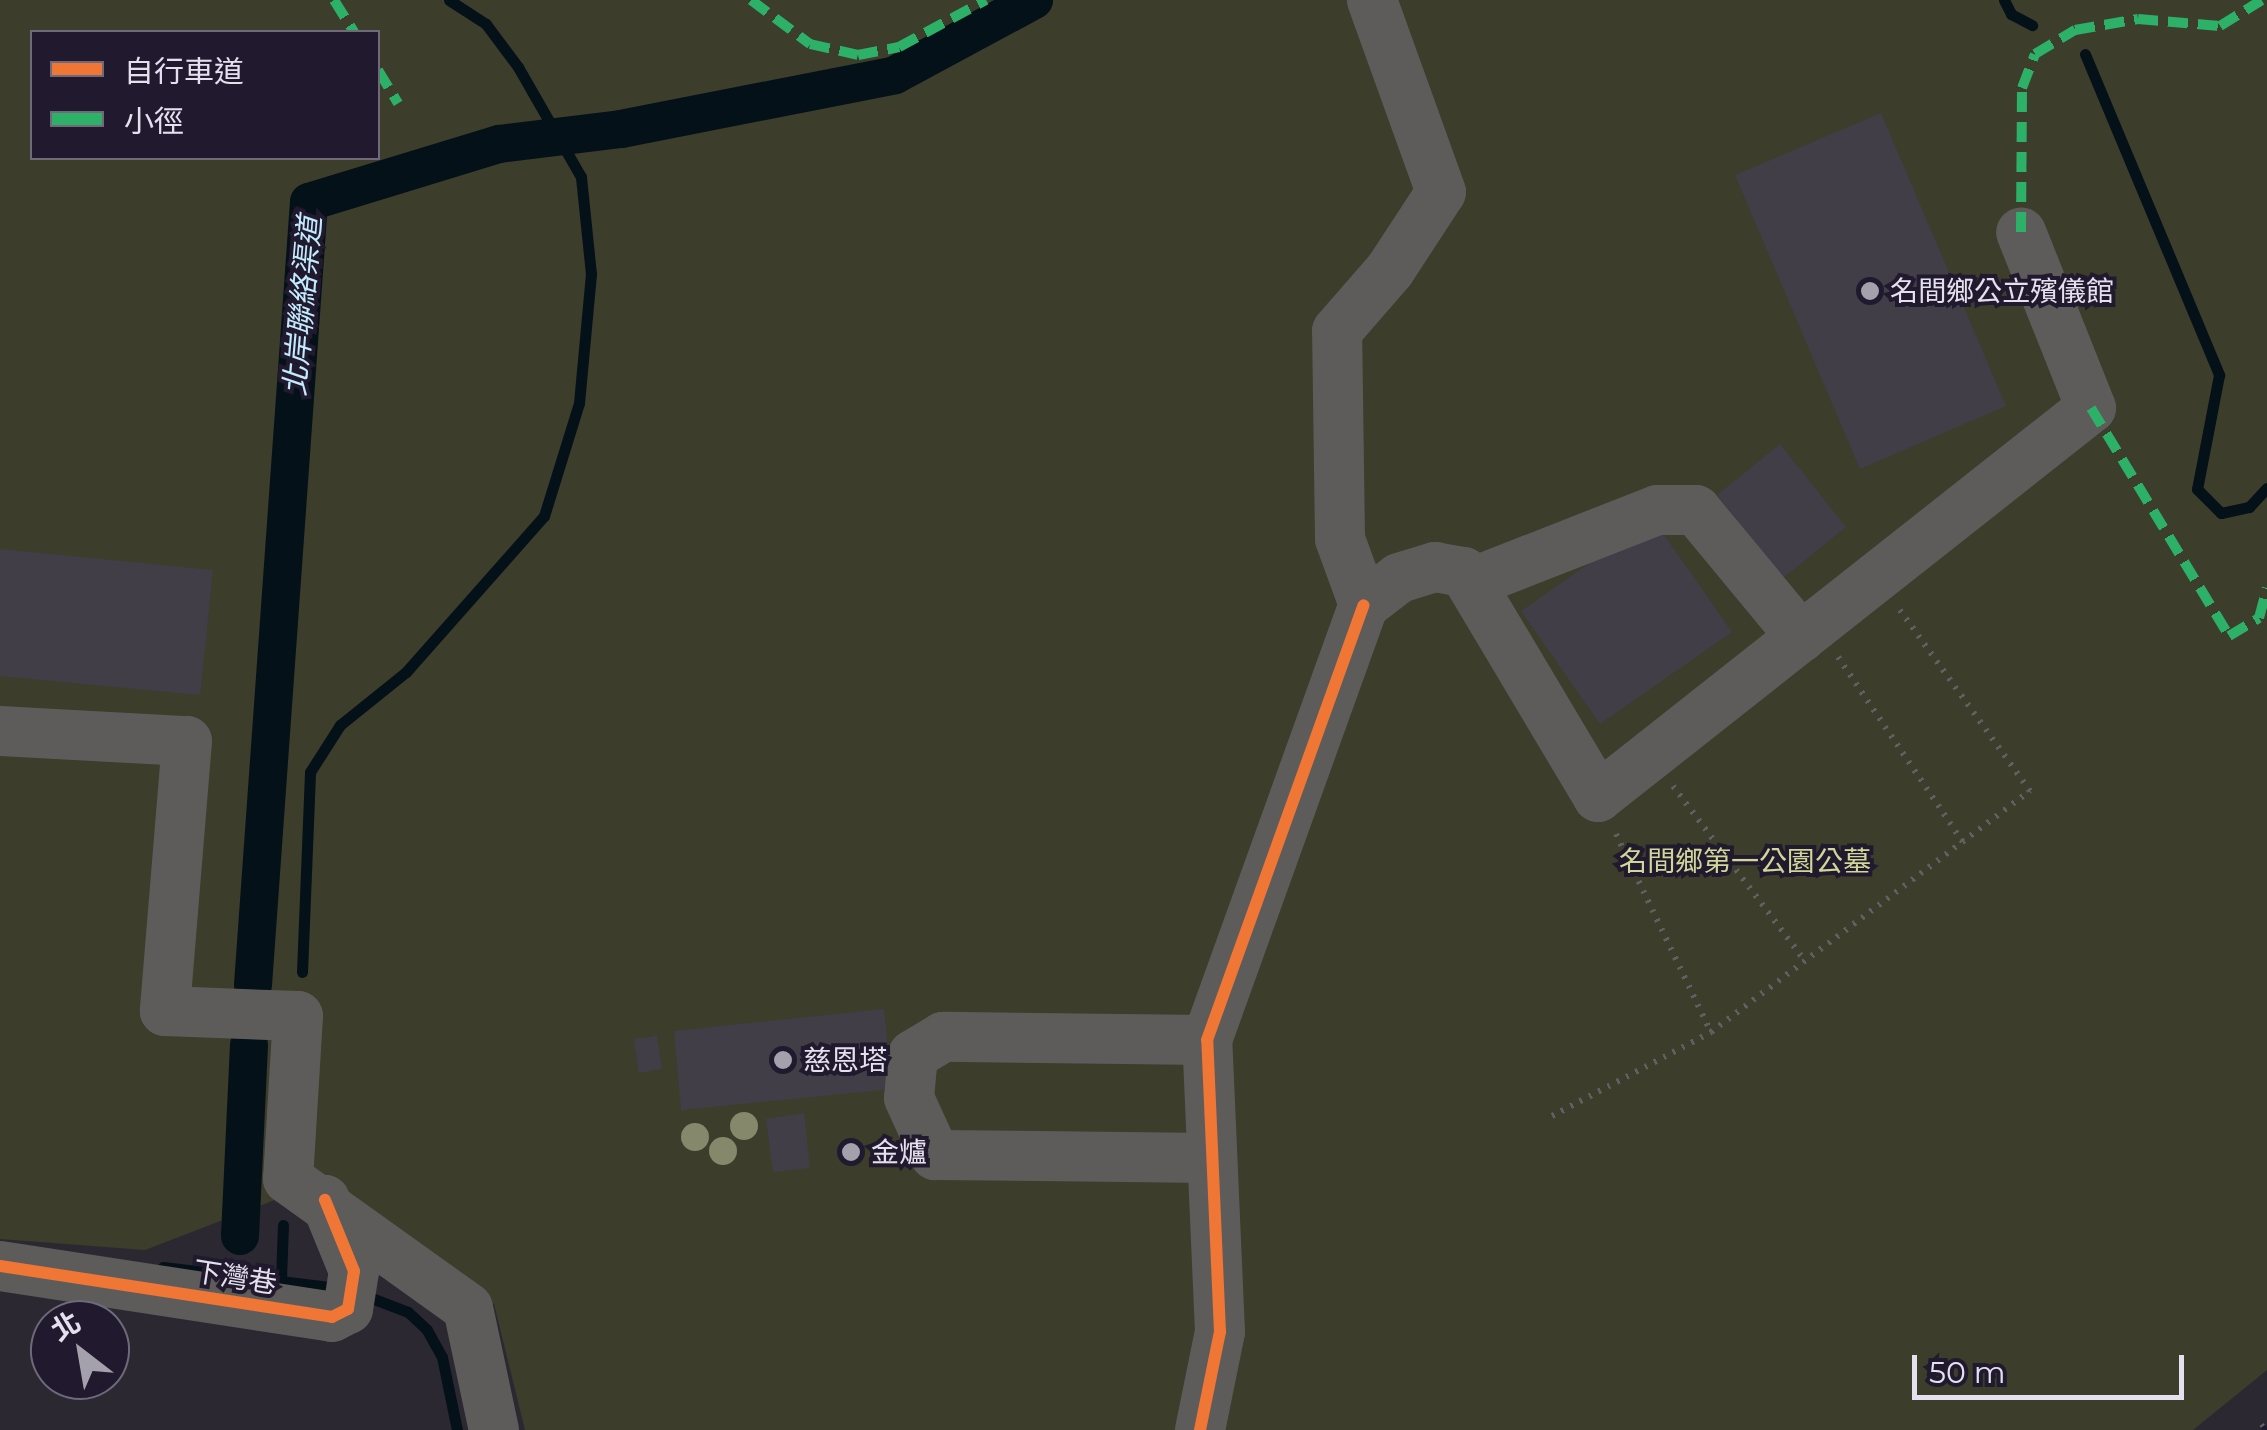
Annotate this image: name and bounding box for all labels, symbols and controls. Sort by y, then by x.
legend [30,30,380,160]
text: 自行車道 [124,53,244,90]
text: 小徑 [124,103,184,140]
water label: 北岸聯絡渠道 [277,215,329,397]
place label: 名間鄉公立殯儀館 [1890,274,2114,308]
marker: 名間鄉公立殯儀館 [1859,280,1881,302]
park label: 名間鄉第一公園公墓 [1619,844,1871,878]
place label: 慈恩塔 [803,1043,887,1077]
marker: 慈恩塔 [772,1049,794,1071]
place label: 金爐 [871,1135,927,1169]
marker: 金爐 [840,1141,862,1163]
street label: 下灣巷 [191,1254,279,1300]
north arrow [30,1300,130,1400]
text: 北 [45,1304,86,1348]
scale bar [1917,1335,2190,1397]
text: 50 m [1929,1354,2006,1391]

